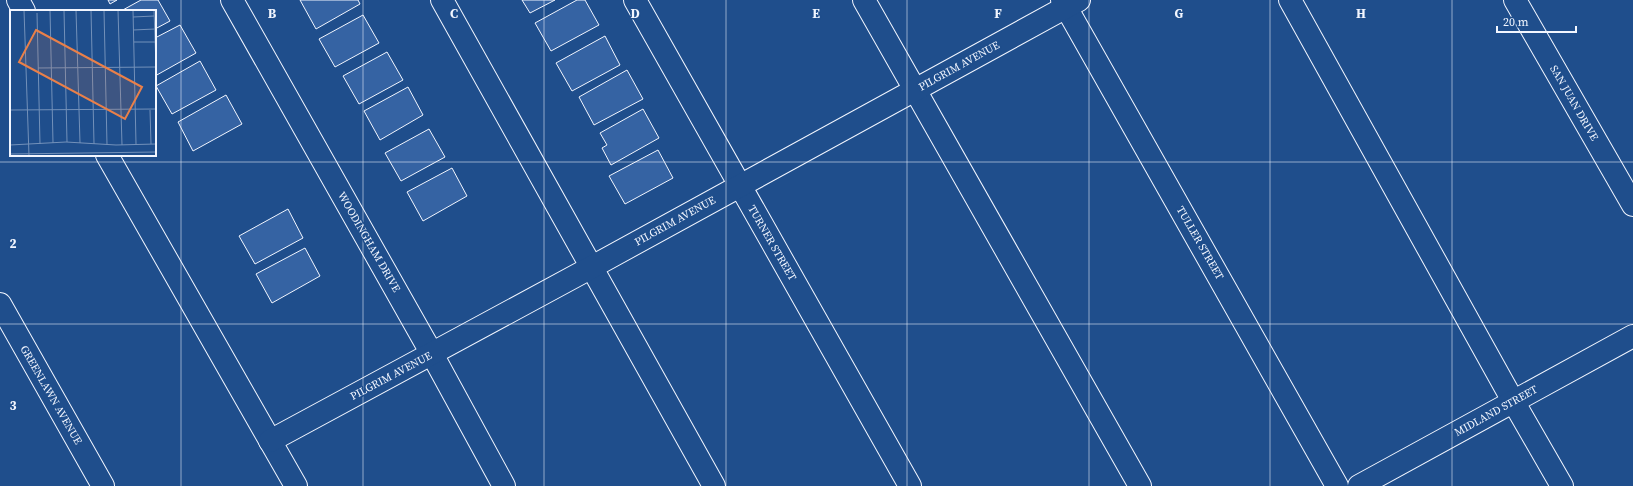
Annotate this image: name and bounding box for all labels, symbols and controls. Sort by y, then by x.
text: B [268,5,277,22]
text: C [450,5,458,22]
text: D [630,5,640,22]
text: E [812,5,820,22]
text: F [994,5,1002,22]
text: G [1175,5,1184,22]
text: H [1356,5,1366,22]
scale bar [1497,8,1576,34]
inset map [10,10,156,156]
text: 20 m [1503,14,1529,30]
street label: PILGRIM AVENUE [916,37,1002,94]
street label: SAN JUAN DRIVE [1546,62,1602,144]
street label: WOODINGHAM DRIVE [334,189,404,295]
street label: PILGRIM AVENUE [632,192,718,249]
street label: TURNER STREET [744,202,800,284]
street label: TULLER STREET [1173,203,1227,283]
text: 2 [9,235,17,252]
street label: GREENLAWN AVENUE [16,343,86,448]
street label: PILGRIM AVENUE [348,348,435,404]
street label: MIDLAND STREET [1452,382,1541,440]
text: 3 [9,397,17,414]

